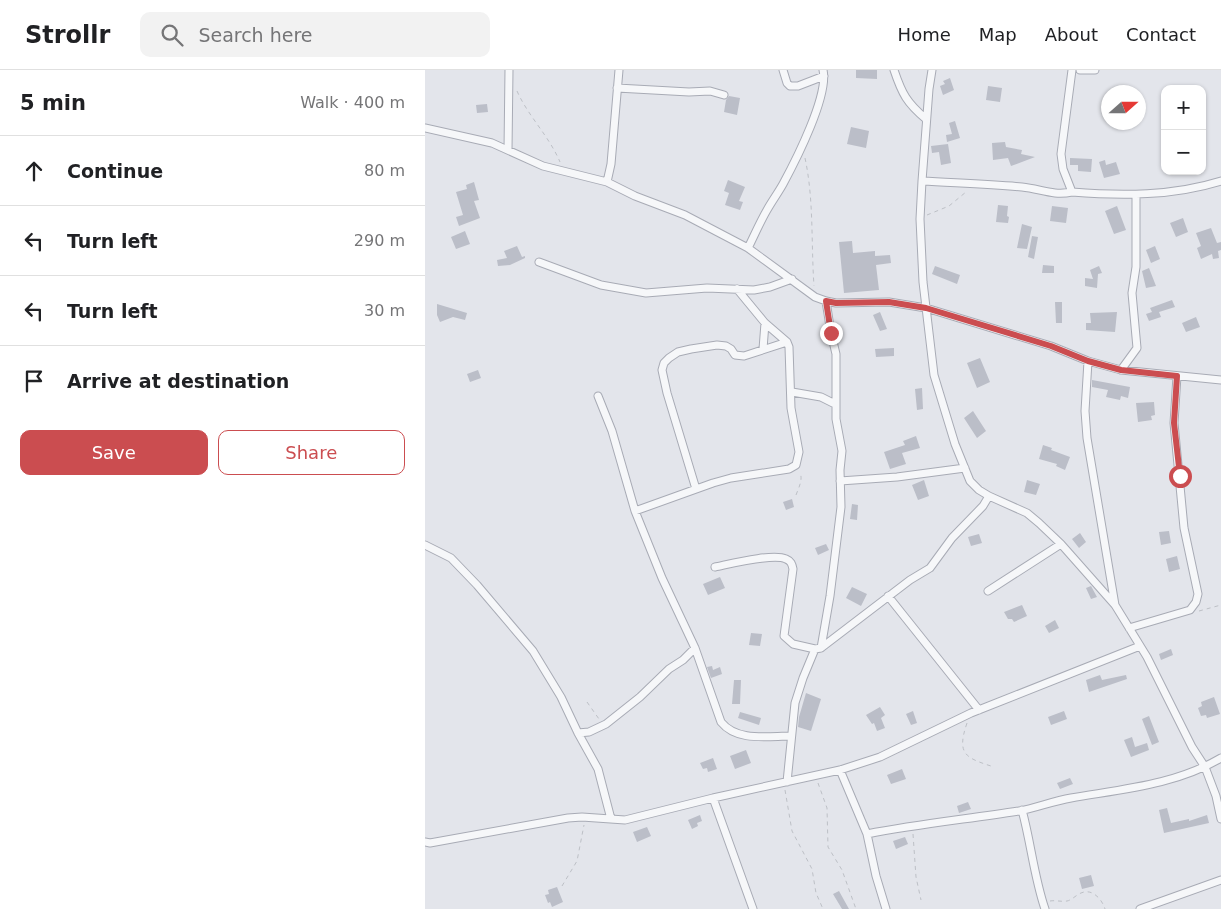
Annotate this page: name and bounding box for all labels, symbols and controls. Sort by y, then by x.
search box [140,12,490,57]
text: Strollr [25,21,110,49]
icon: search [158,21,186,49]
text: Search here [198,24,313,46]
text: Home [898,24,951,45]
text: Map [979,24,1017,45]
text: About [1045,24,1098,45]
text: Contact [1126,24,1196,45]
north arrow [1101,85,1146,130]
map controls [1161,85,1206,175]
button: + [1161,85,1206,130]
text: 5 min [20,91,86,115]
text: Walk · 400 m [300,93,405,112]
button: − [1161,130,1206,175]
icon: ahead [20,157,48,185]
text: Continue [67,160,163,182]
text: 80 m [364,161,405,180]
icon: left [20,227,48,255]
text: Turn left [67,230,158,252]
text: 290 m [354,231,405,250]
icon: left [20,297,48,325]
text: Turn left [67,300,158,322]
text: 30 m [364,301,405,320]
route end [820,322,843,345]
icon: arrive [20,367,48,395]
text: Arrive at destination [67,370,289,392]
button: Save [20,430,208,475]
button: Share [218,430,405,475]
route start [1169,465,1192,488]

